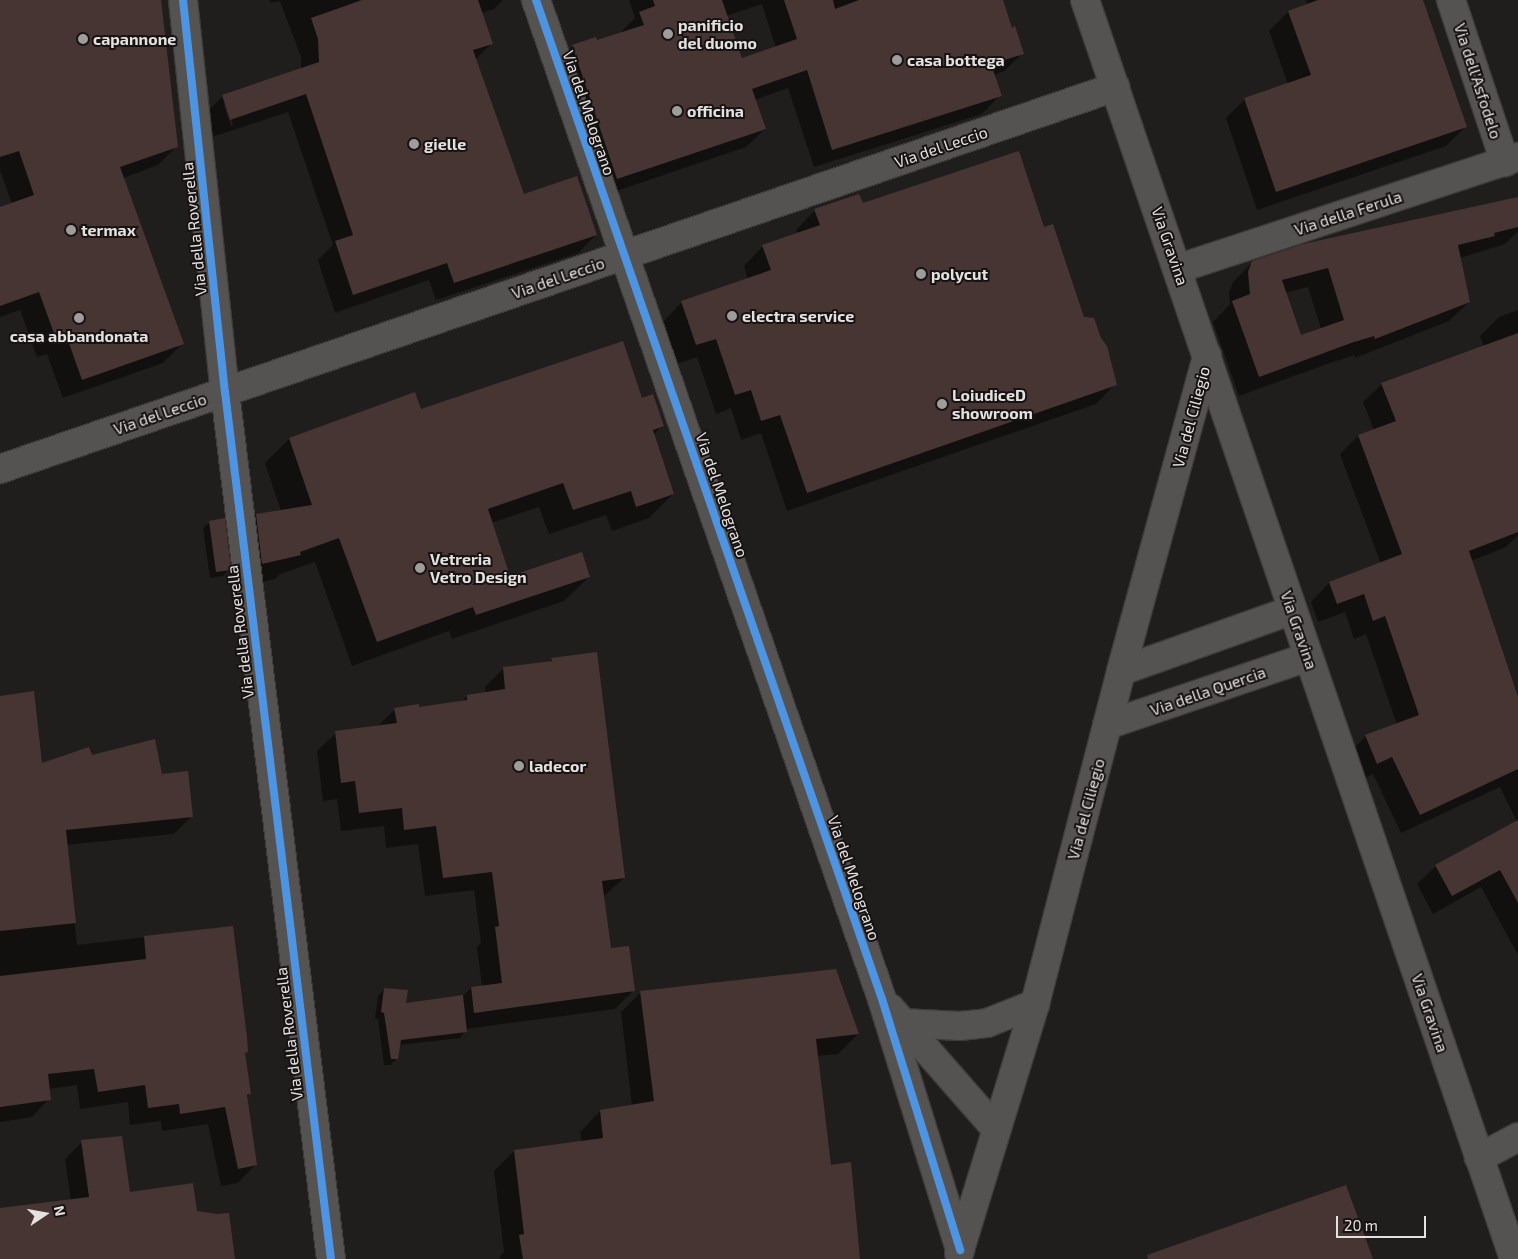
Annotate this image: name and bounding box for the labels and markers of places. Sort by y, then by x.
place label: panificio del duomo [678,15,757,53]
marker: panificio del duomo [662,28,674,40]
place label: capannone [93,29,176,49]
marker: capannone [77,33,89,45]
place label: casa bottega [907,50,1005,70]
marker: casa bottega [891,54,903,66]
place label: officina [687,101,744,121]
marker: officina [671,105,683,117]
place label: gielle [424,134,466,154]
marker: gielle [408,138,420,150]
place label: termax [81,220,136,240]
marker: termax [65,224,77,236]
place label: polycut [931,264,988,284]
marker: polycut [915,268,927,280]
place label: electra service [742,306,854,326]
marker: electra service [726,310,738,322]
marker: casa abbandonata [73,312,85,324]
place label: casa abbandonata [10,326,148,346]
place label: LoiudiceD showroom [952,385,1033,423]
marker: LoiudiceD showroom [936,398,948,410]
place label: Vetreria Vetro Design [430,549,527,587]
marker: Vetreria Vetro Design [414,562,426,574]
place label: ladecor [529,756,586,776]
marker: ladecor [513,760,525,772]

